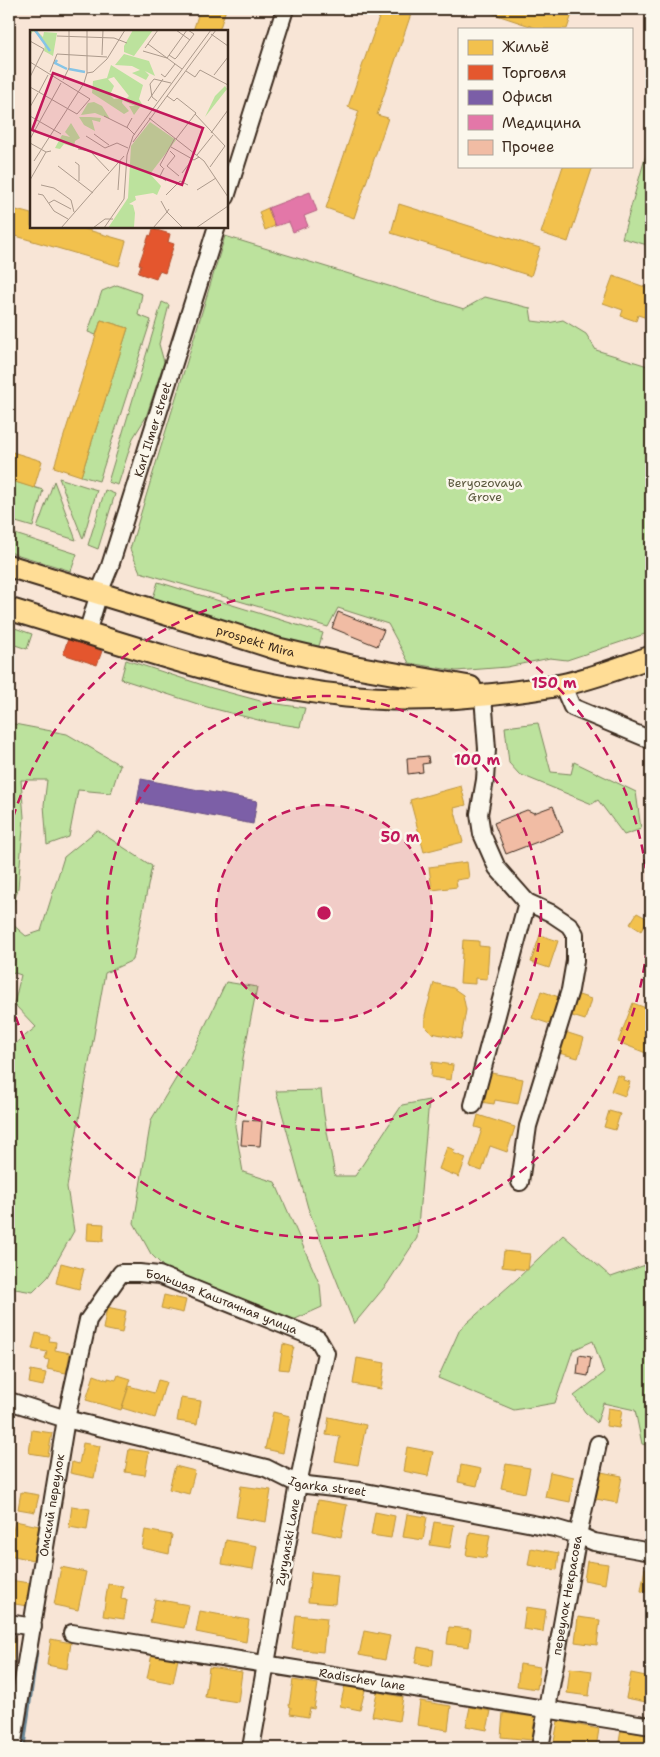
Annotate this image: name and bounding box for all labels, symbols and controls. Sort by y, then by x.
legend [458,28,632,168]
inset map [30,30,228,228]
text: Жильё [502,37,549,57]
text: Торговля [502,63,567,83]
text: Офисы [502,87,552,107]
text: Медицина [502,113,582,133]
text: Прочее [502,137,554,157]
street label: Karl Ilmer street [130,380,175,479]
park label: Beryozovaya Grove [448,475,523,505]
street label: prospekt Mira [215,622,297,661]
text: 150 m [531,673,577,693]
text: 100 m [454,750,500,770]
text: 50 m [381,827,420,847]
centre of rings [315,904,333,922]
street label: Большая Каштачная улица [145,1266,300,1338]
street label: Омский переулок [36,1452,68,1558]
street label: Igarka street [286,1472,368,1500]
street label: Zyryanski Lane [272,1497,304,1587]
street label: переулок Некрасова [549,1534,586,1656]
street label: Radischev lane [318,1665,407,1694]

